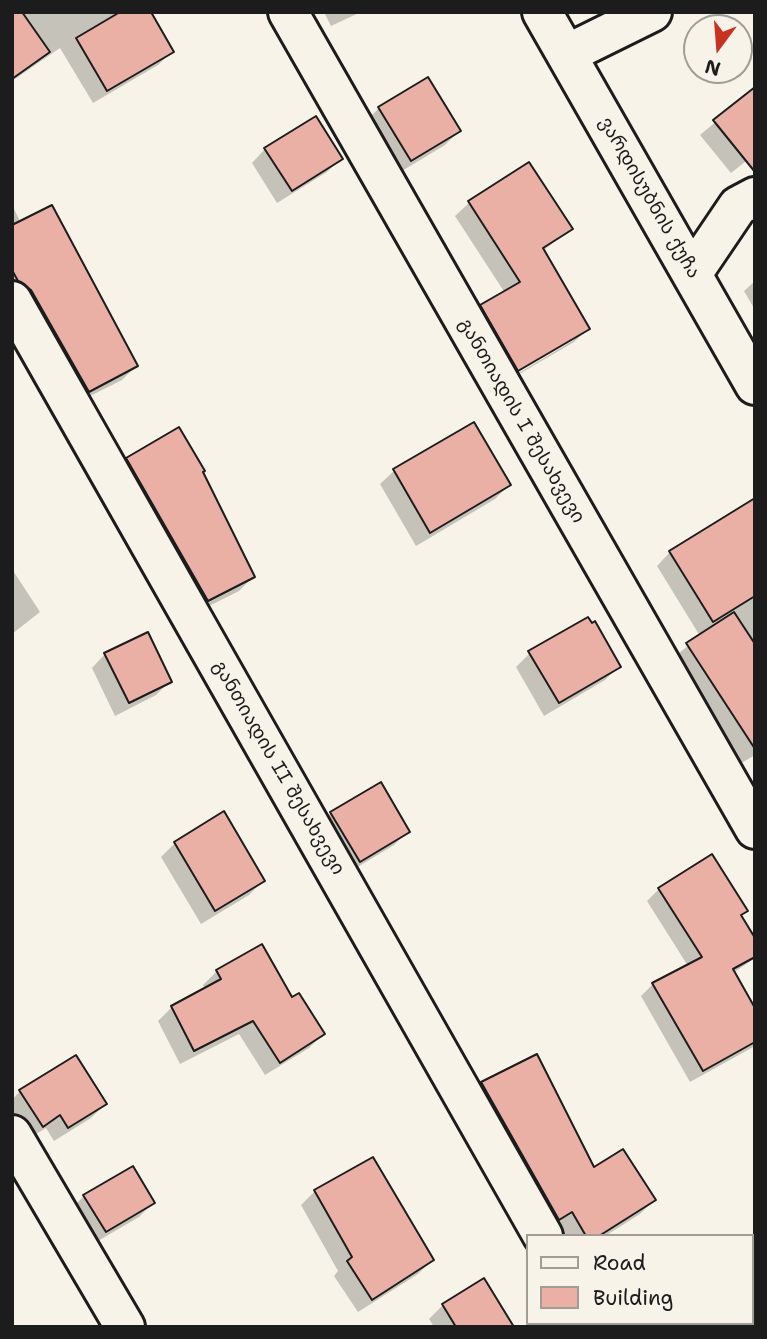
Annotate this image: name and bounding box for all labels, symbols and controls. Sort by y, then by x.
north arrow [683,14,753,84]
text: N [702,54,723,82]
street label: ვარდისუბნის ქუჩა [593,113,705,283]
street label: განთიადის I შესახვევი [453,314,589,528]
street label: განთიადის II შესახვევი [207,657,349,879]
legend [526,1234,753,1325]
text: Road [593,1249,646,1277]
text: Building [593,1284,673,1312]

